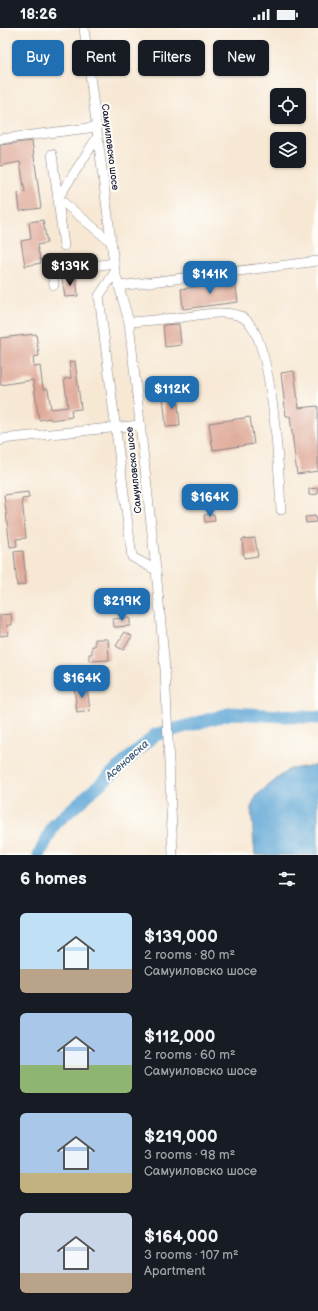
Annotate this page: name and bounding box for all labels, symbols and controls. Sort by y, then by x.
text: 18:26 [20,5,57,24]
chip: Buy [12,40,64,76]
chip: Rent [72,40,130,76]
chip: Filters [138,40,205,76]
chip: New [213,40,269,76]
map controls [270,88,306,168]
button: locate [270,88,306,124]
street label: Самуиловско шосе [99,103,121,191]
button: layers [270,132,306,168]
pin: $139K [42,253,98,287]
text: $139K [51,258,89,274]
pin: $141K [182,261,238,295]
text: $141K [192,266,228,282]
pin: $112K [144,376,200,410]
text: $112K [154,381,190,397]
street label: Самуиловско шосе [123,426,145,514]
pin: $164K [182,484,238,518]
text: $164K [191,489,229,505]
pin: $219K [94,588,150,622]
text: $219K [103,593,141,609]
pin: $164K [54,665,110,699]
text: $164K [63,670,101,686]
water label: Асеновска [102,737,152,783]
icon: filters [276,868,298,890]
text: 6 homes [20,869,87,889]
text: $139,000 [144,927,218,947]
icon: home [52,929,100,977]
text: 2 rooms · 80 m² [144,947,235,963]
text: Самуиловско шосе [144,963,257,979]
text: $112,000 [144,1027,215,1047]
icon: home [52,1029,100,1077]
text: 2 rooms · 60 m² [144,1047,236,1063]
text: Самуиловско шосе [144,1063,257,1079]
text: $219,000 [144,1127,218,1147]
icon: home [52,1129,100,1177]
text: 3 rooms · 98 m² [144,1147,235,1163]
text: Самуиловско шосе [144,1163,257,1179]
text: $164,000 [144,1227,218,1247]
icon: home [52,1229,100,1277]
text: 3 rooms · 107 m² [144,1247,239,1263]
text: Apartment [144,1263,205,1279]

